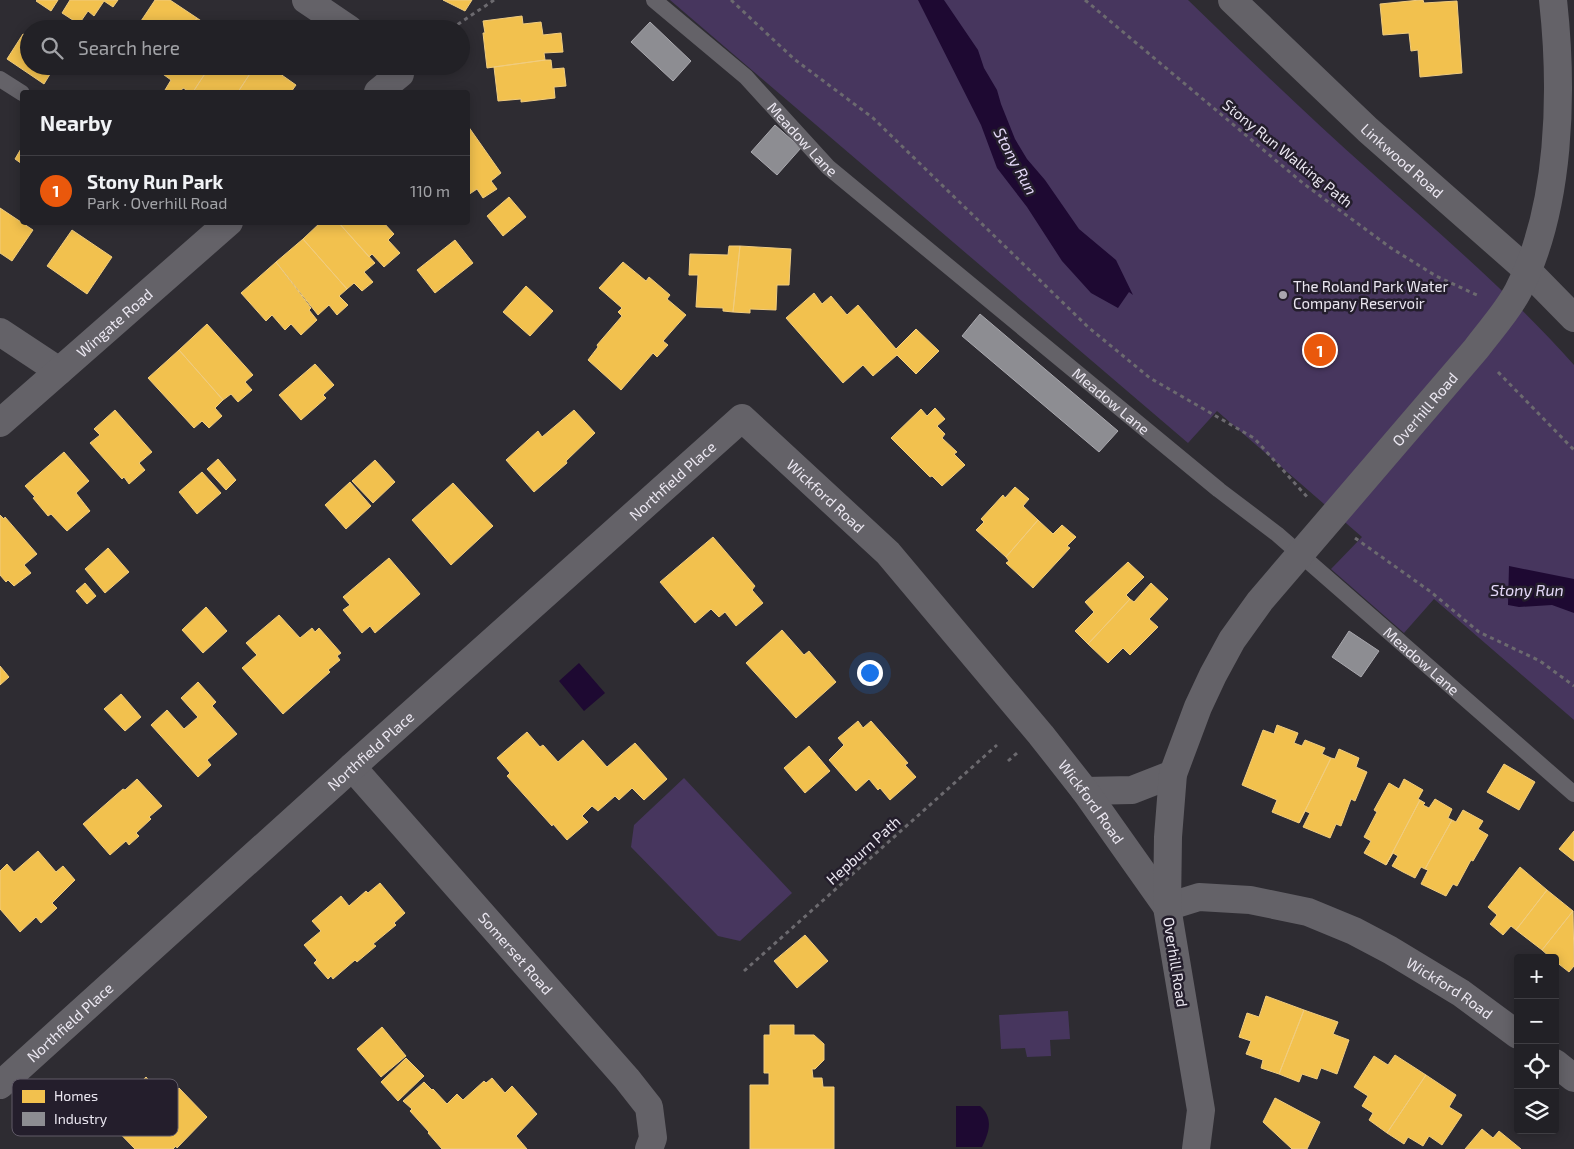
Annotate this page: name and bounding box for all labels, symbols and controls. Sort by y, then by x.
search box [20,20,470,75]
icon: search [38,34,66,62]
text: Search here [78,36,180,59]
street label: Stony Run Walking Path [1219,95,1357,211]
street label: Meadow Lane [764,98,841,180]
text: Nearby [40,110,112,135]
street label: Linkwood Road [1357,119,1447,201]
water label: Stony Run [989,124,1042,198]
text: Stony Run Park [87,170,223,193]
text: 1 [53,181,59,200]
text: 110 m [410,181,450,200]
text: Park · Overhill Road [87,193,227,212]
place label: The Roland Park Water Company Reservoir [1293,277,1449,312]
street label: Wingate Road [73,285,156,361]
marker: The Roland Park Water Company Reservoir [1277,289,1289,301]
pin: 1 [1304,331,1336,369]
street label: Meadow Lane [1069,364,1153,438]
street label: Overhill Road [1388,369,1461,449]
street label: Northfield Place [625,437,719,524]
street label: Wickford Road [783,455,869,536]
water label: Stony Run [1490,580,1564,600]
street label: Meadow Lane [1380,623,1463,699]
your location [857,660,883,686]
street label: Northfield Place [323,707,417,794]
street label: Wickford Road [1055,756,1128,847]
street label: Hepburn Path [822,812,904,888]
street label: Somerset Road [475,908,557,998]
street label: Overhill Road [1160,916,1192,1008]
street label: Wickford Road [1403,953,1496,1022]
map controls [1514,954,1559,1134]
button: + [1514,954,1559,999]
street label: Northfield Place [23,978,117,1066]
button: − [1514,999,1559,1044]
button: locate [1514,1044,1559,1089]
legend [12,1079,178,1136]
text: Homes [54,1087,98,1104]
button: layers [1514,1089,1559,1134]
text: Industry [54,1110,108,1127]

